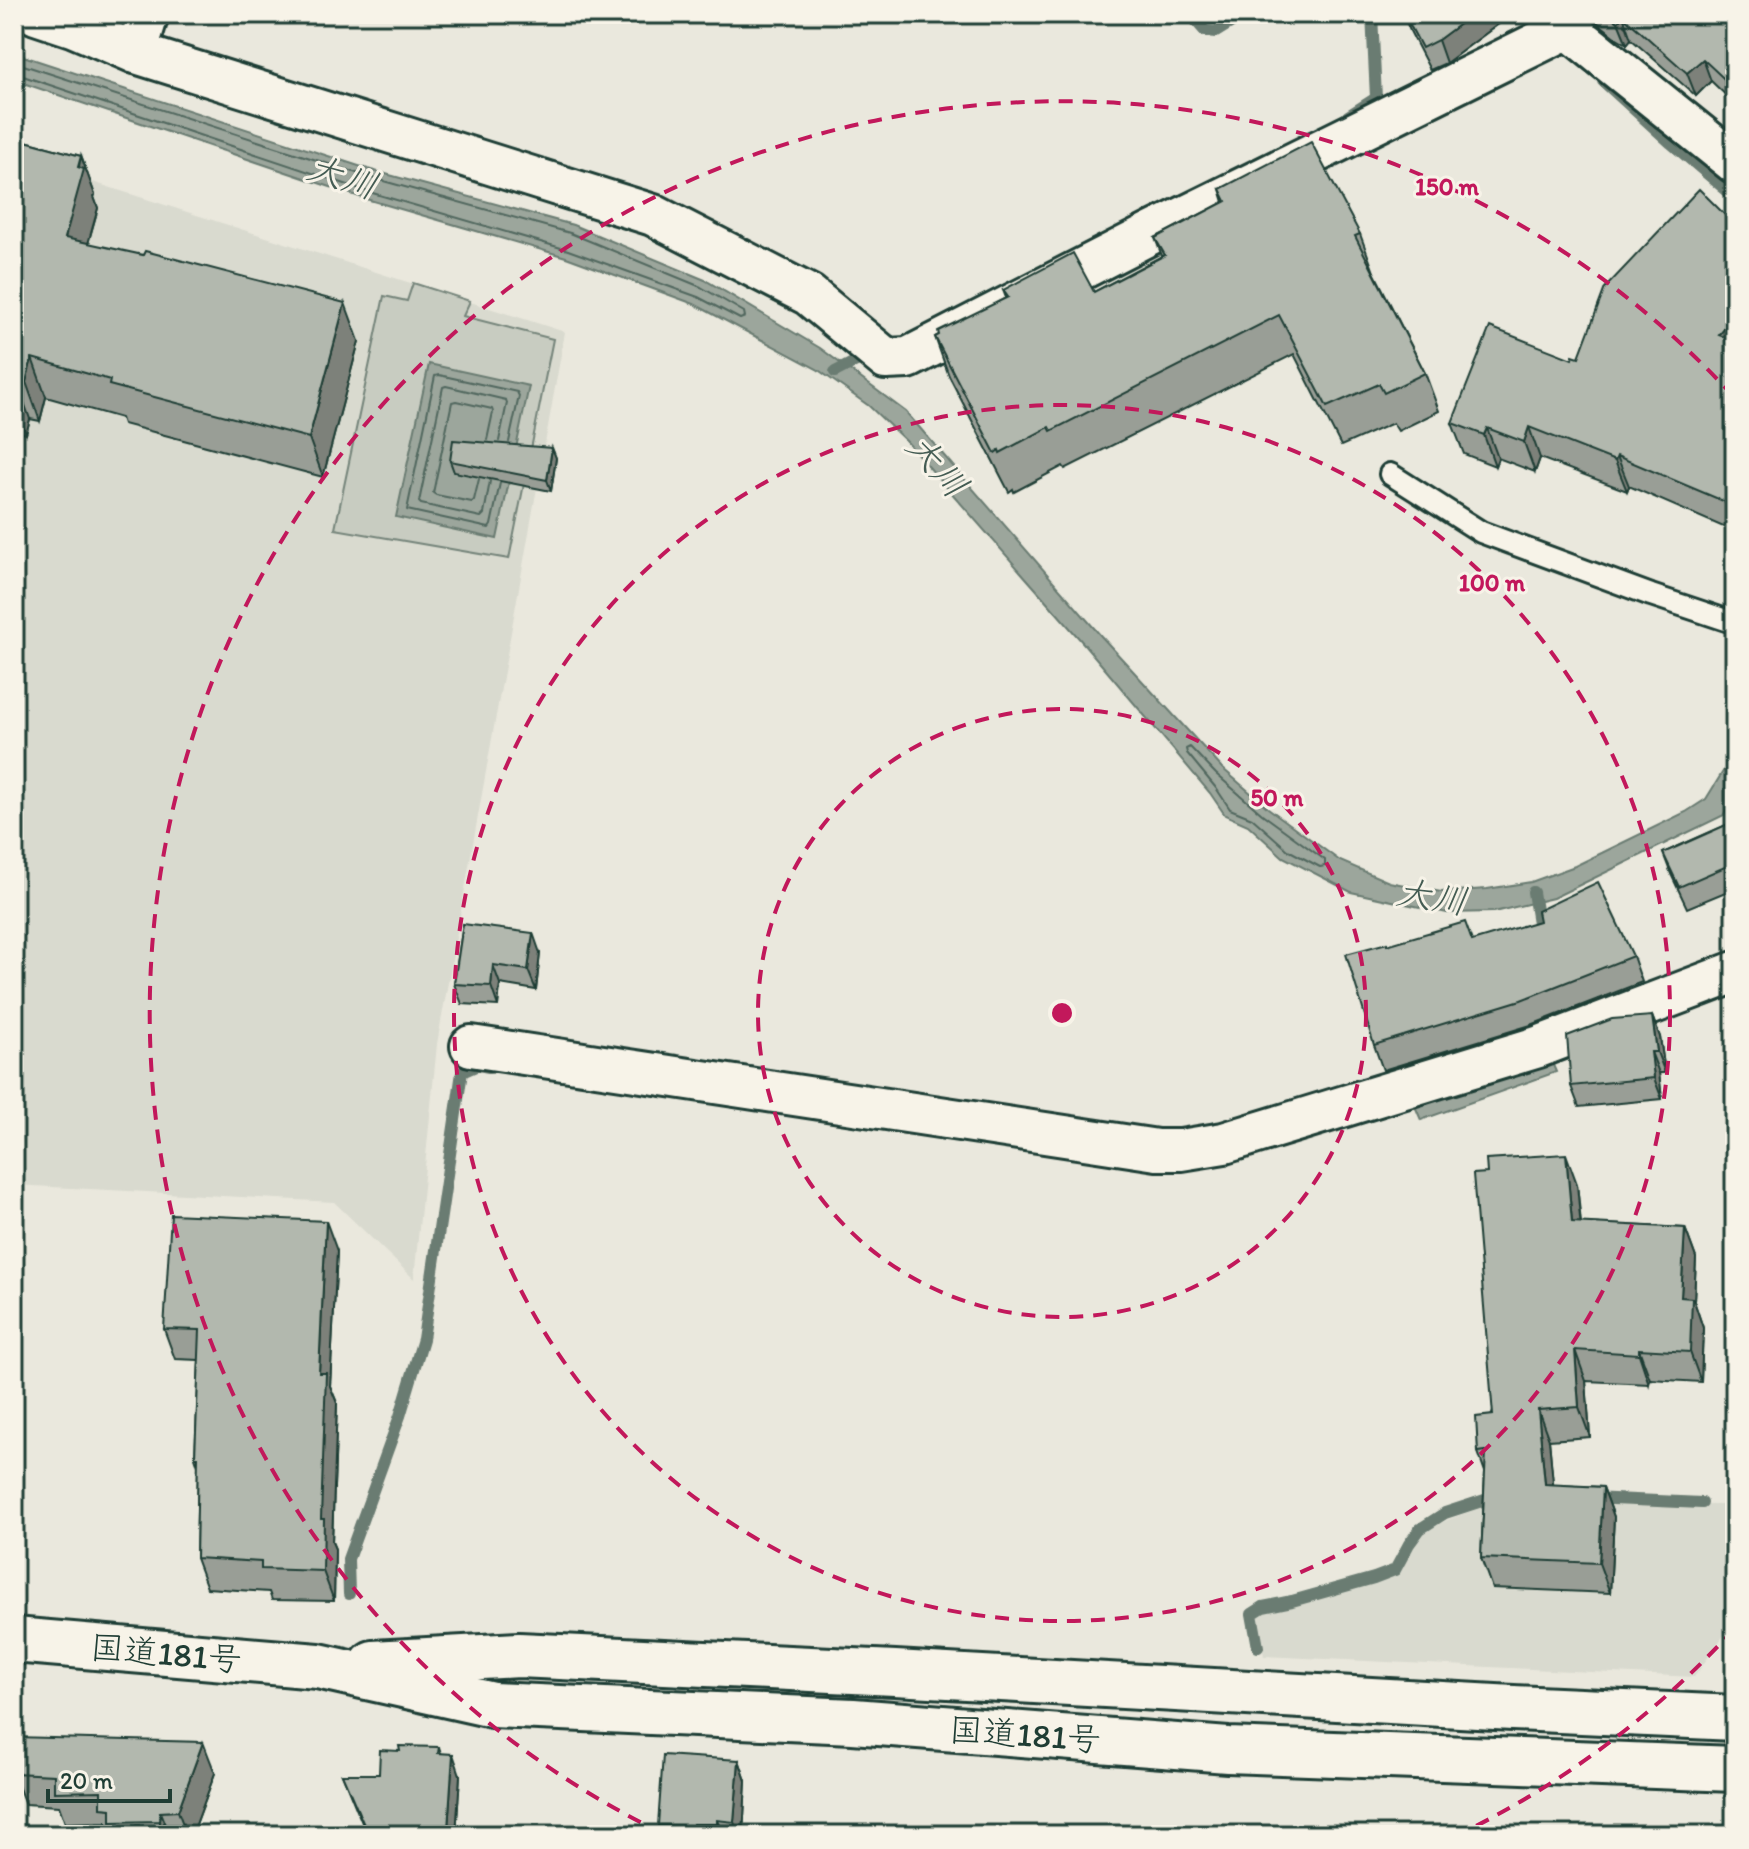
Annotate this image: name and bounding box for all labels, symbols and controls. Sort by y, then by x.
water label: 大川 [302,145,384,208]
text: 150 m [1415,172,1480,201]
water label: 大川 [898,424,978,506]
text: 100 m [1459,568,1526,597]
text: 50 m [1251,783,1304,812]
water label: 大川 [1393,870,1471,923]
centre of rings [1048,999,1076,1027]
street label: 国道181号 [88,1626,244,1681]
street label: 国道181号 [948,1709,1102,1760]
scale bar [48,1753,170,1803]
text: 20 m [60,1766,113,1795]

